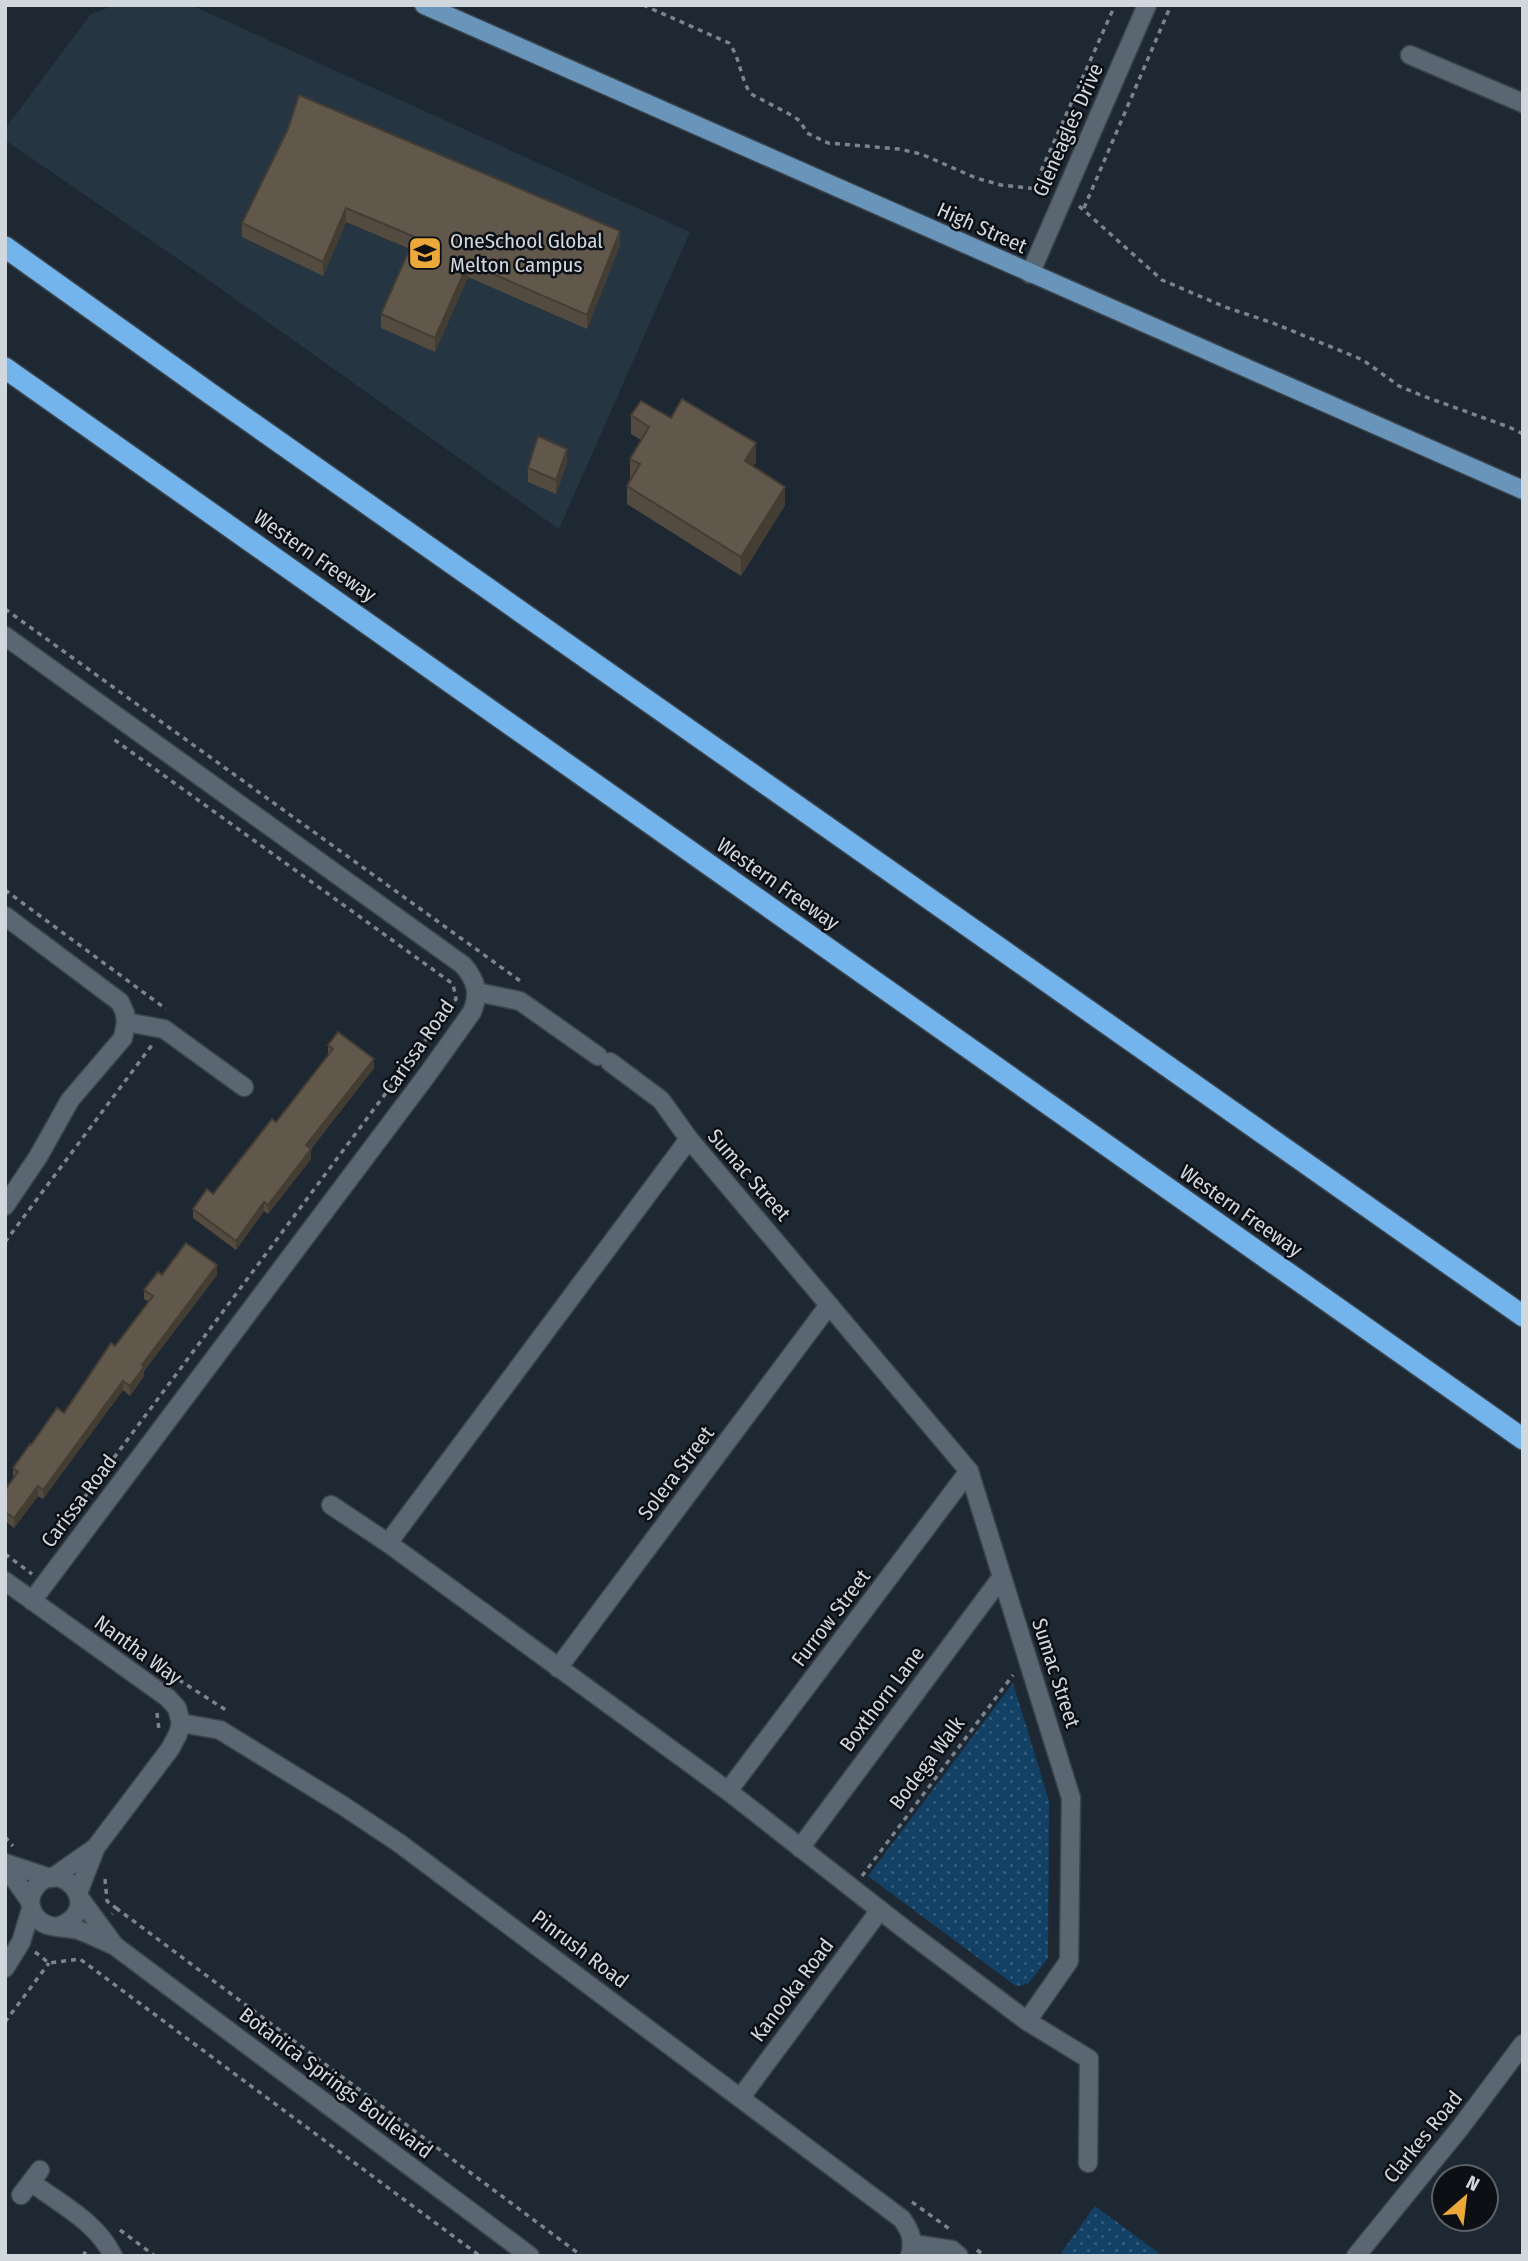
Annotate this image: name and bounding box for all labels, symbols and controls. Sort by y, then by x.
street label: Gleneagles Drive [1027,59,1109,201]
street label: High Street [933,197,1031,259]
place label: OneSchool Global Melton Campus [450,228,603,278]
school or university icon: OneSchool Global Melton Campus [406,234,444,272]
street label: Western Freeway [249,504,382,608]
street label: Western Freeway [712,832,845,936]
street label: Carissa Road [376,995,460,1099]
street label: Sumac Street [702,1124,796,1226]
street label: Western Freeway [1175,1159,1308,1263]
street label: Solera Street [632,1421,720,1525]
street label: Carissa Road [36,1449,122,1553]
street label: Furrow Street [786,1564,876,1672]
street label: Nantha Way [89,1610,187,1691]
street label: Sumac Street [1026,1615,1086,1731]
street label: Boxthorn Lane [834,1641,930,1757]
street label: Bodega Walk [884,1711,970,1814]
street label: Pinrush Road [527,1904,633,1994]
street label: Kanooka Road [745,1933,839,2047]
street label: Botanica Springs Boulevard [234,2002,438,2164]
street label: Clarkes Road [1378,2086,1468,2188]
north arrow [1430,2163,1500,2233]
text: N [1462,2171,1483,2196]

